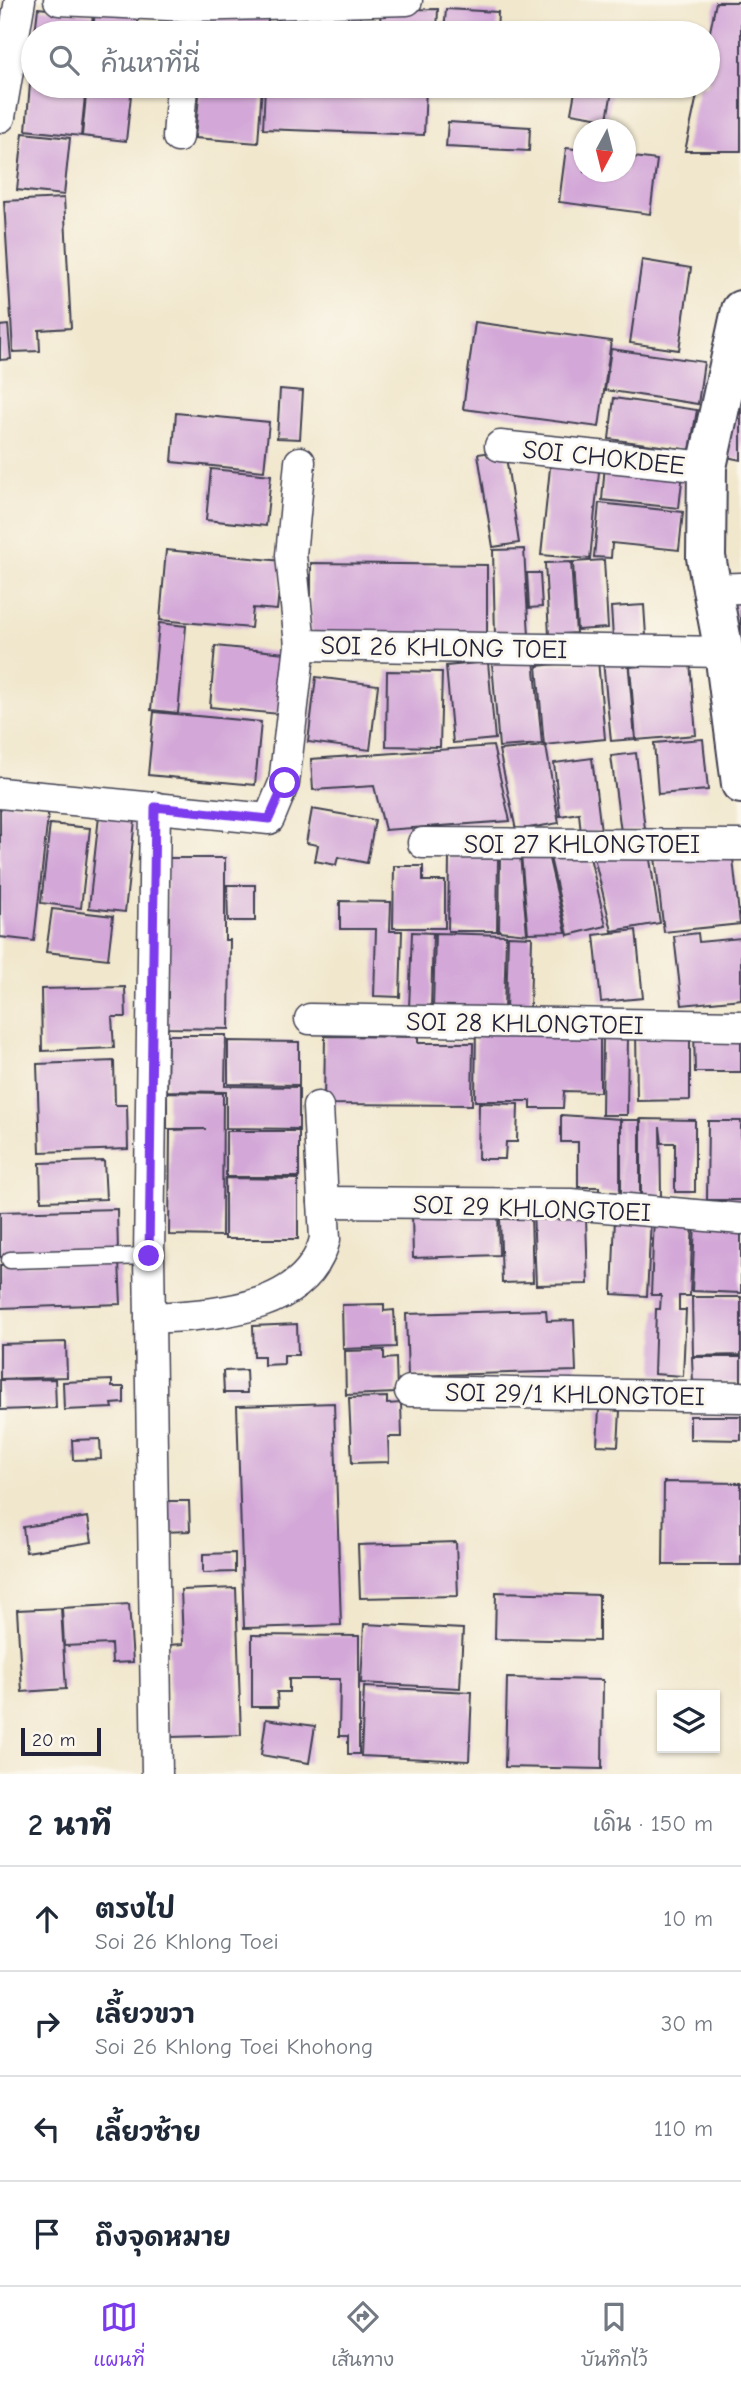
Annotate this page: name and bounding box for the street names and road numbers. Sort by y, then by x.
street label: SOI CHOKDEE [521,435,686,481]
street label: SOI 26 KHLONG TOEI [320,631,568,665]
street label: SOI 27 KHLONGTOEI [464,830,700,860]
street label: SOI 28 KHLONGTOEI [406,1007,644,1041]
street label: SOI 29 KHLONGTOEI [413,1190,651,1228]
street label: SOI 29/1 KHLONGTOEI [445,1378,705,1412]

